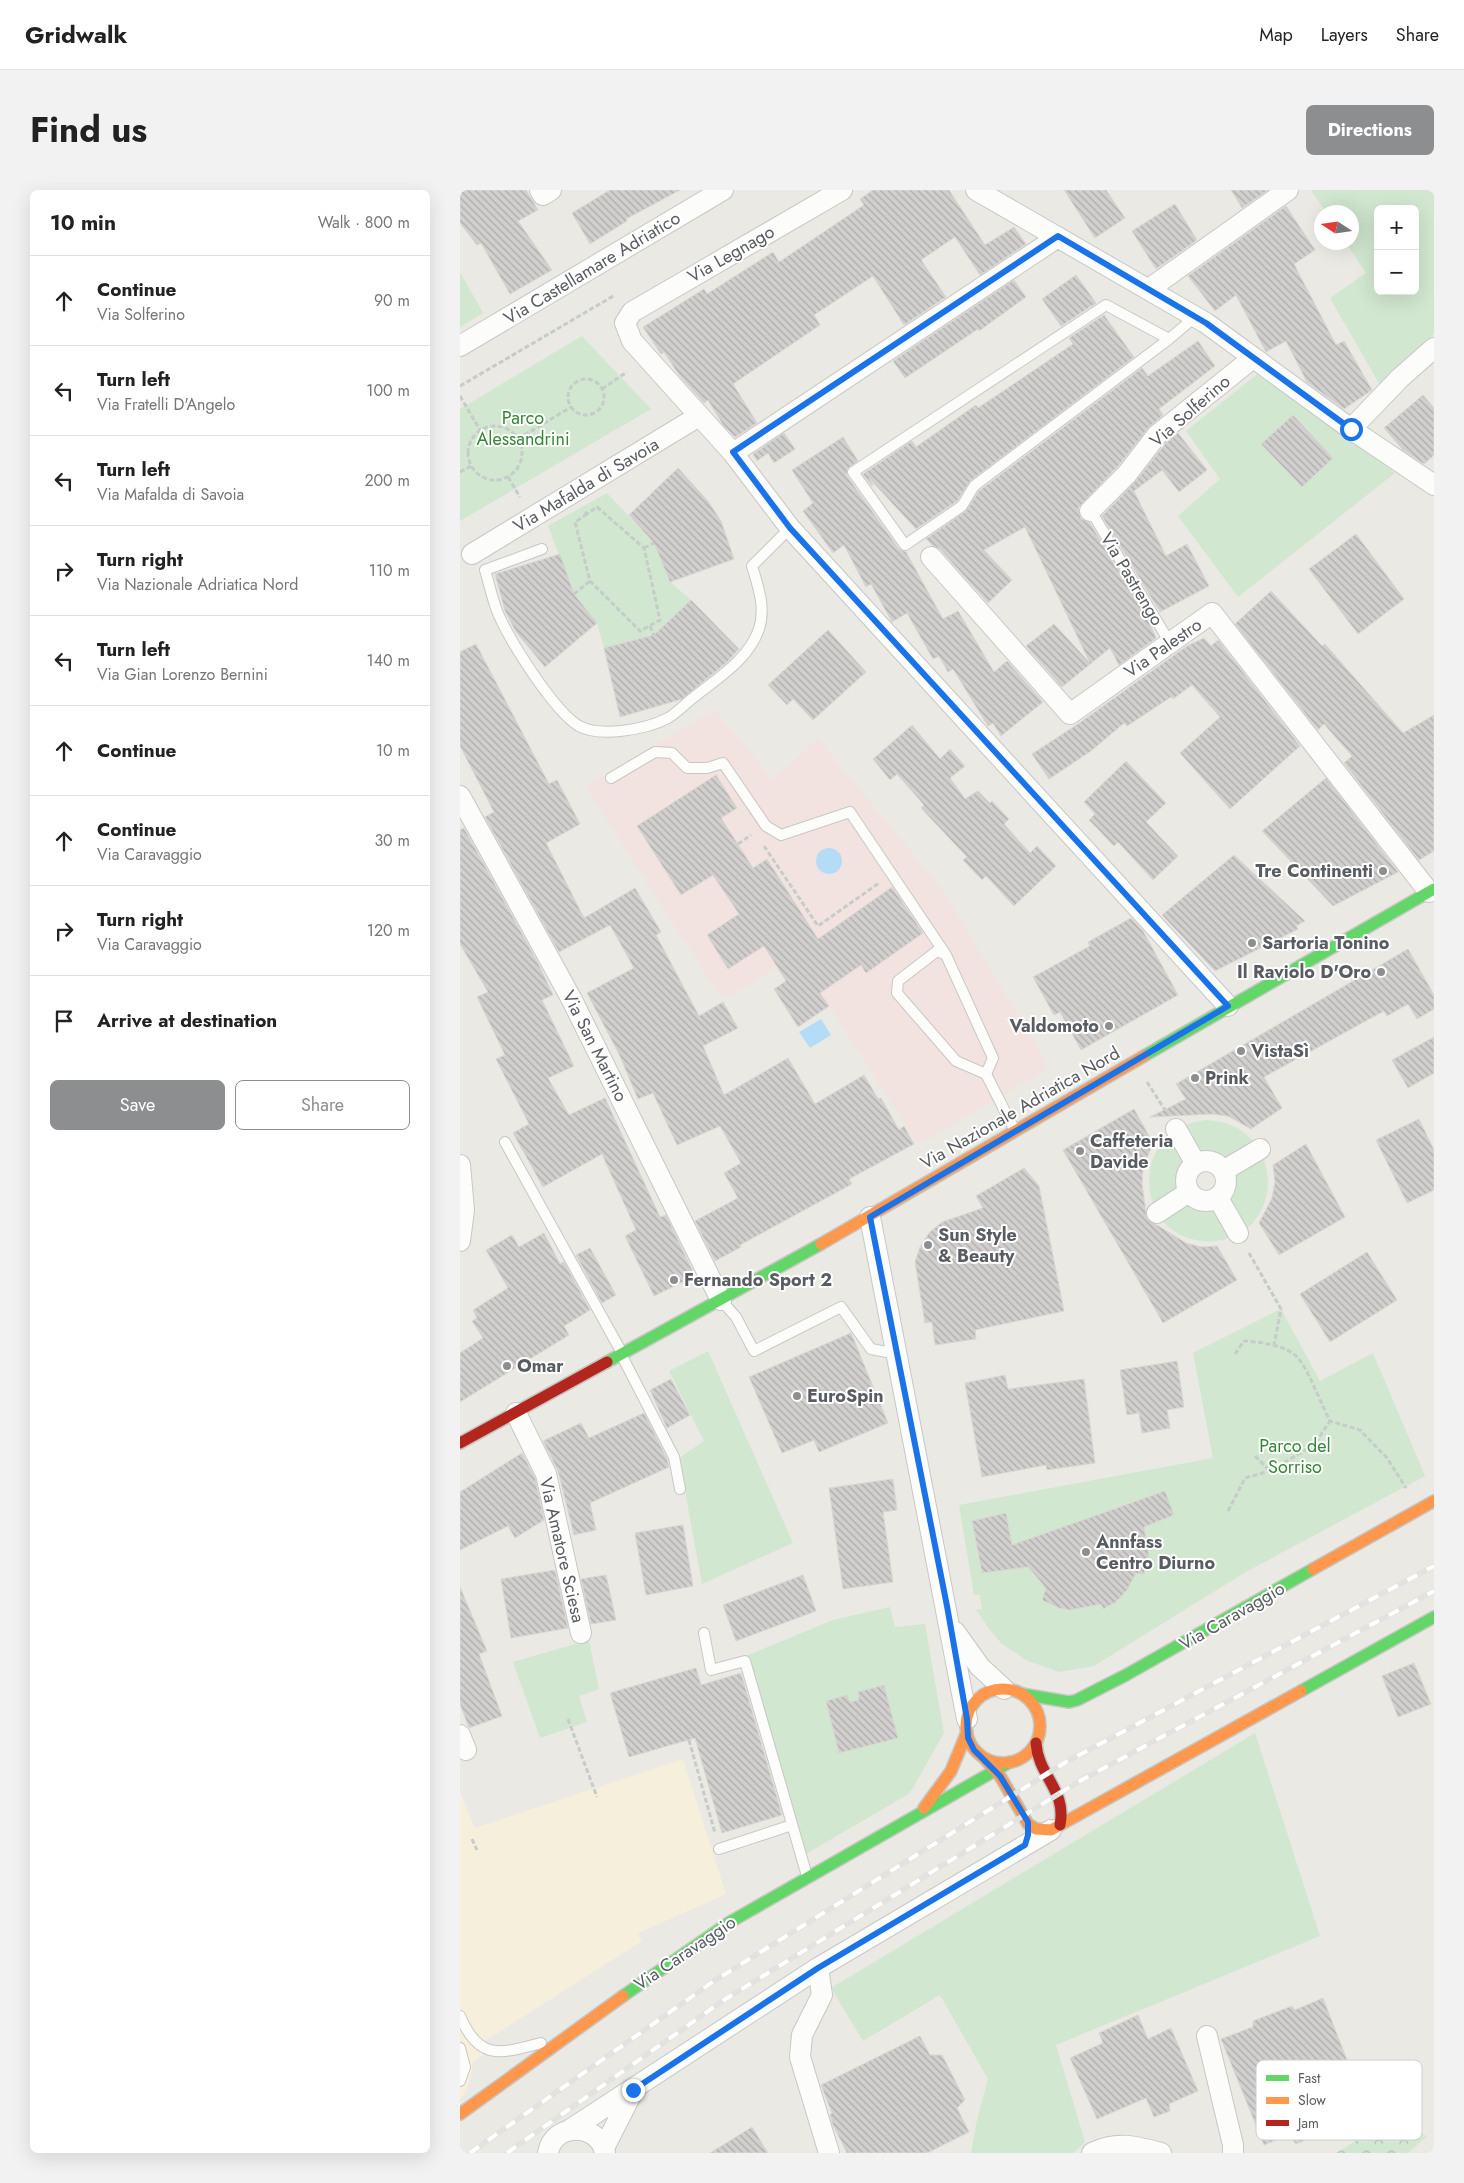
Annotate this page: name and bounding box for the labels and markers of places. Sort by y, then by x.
place label: Tre Continenti [1256,858,1373,884]
marker: Tre Continenti [1377,865,1389,877]
place label: Sartoria Tonino [1262,930,1390,956]
marker: Sartoria Tonino [1246,937,1258,949]
place label: Il Raviolo D'Oro [1237,959,1371,985]
marker: Il Raviolo D'Oro [1375,966,1387,978]
place label: Valdomoto [1009,1013,1099,1039]
marker: Valdomoto [1103,1020,1115,1032]
place label: VistaSì [1250,1038,1309,1064]
marker: VistaSì [1235,1045,1247,1057]
place label: Prink [1205,1065,1250,1091]
marker: Prink [1189,1072,1201,1084]
place label: Caffeteria Davide [1090,1128,1173,1175]
marker: Caffeteria Davide [1074,1145,1086,1157]
place label: Sun Style & Beauty [938,1222,1017,1269]
marker: Sun Style & Beauty [922,1239,934,1251]
place label: Fernando Sport 2 [684,1267,832,1293]
marker: Fernando Sport 2 [668,1274,680,1286]
place label: Omar [517,1353,564,1379]
marker: Omar [501,1360,513,1372]
place label: EuroSpin [807,1383,884,1409]
marker: EuroSpin [791,1390,803,1402]
place label: Annfass Centro Diurno [1095,1529,1215,1576]
marker: Annfass Centro Diurno [1080,1546,1092,1558]

